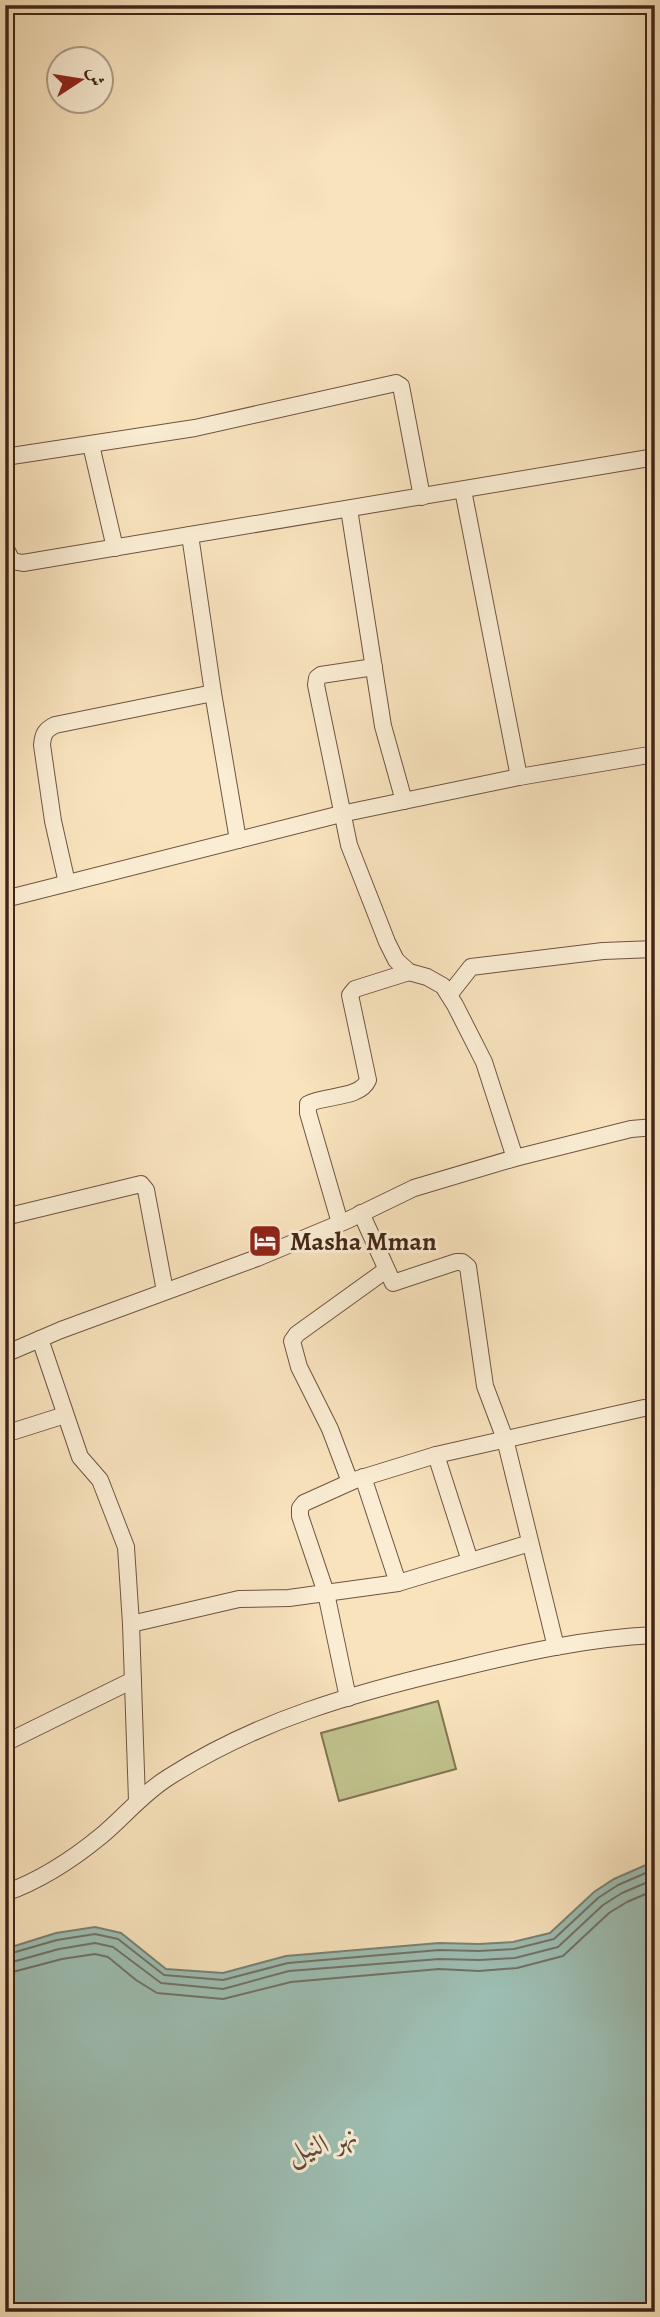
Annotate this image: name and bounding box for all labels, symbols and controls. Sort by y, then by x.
north arrow [46,46,116,116]
text: ش [81,65,110,89]
hotel icon: Masha Mman [246,1222,284,1260]
place label: Masha Mman [290,1224,437,1259]
water label: نهر النيل [282,2116,362,2172]

